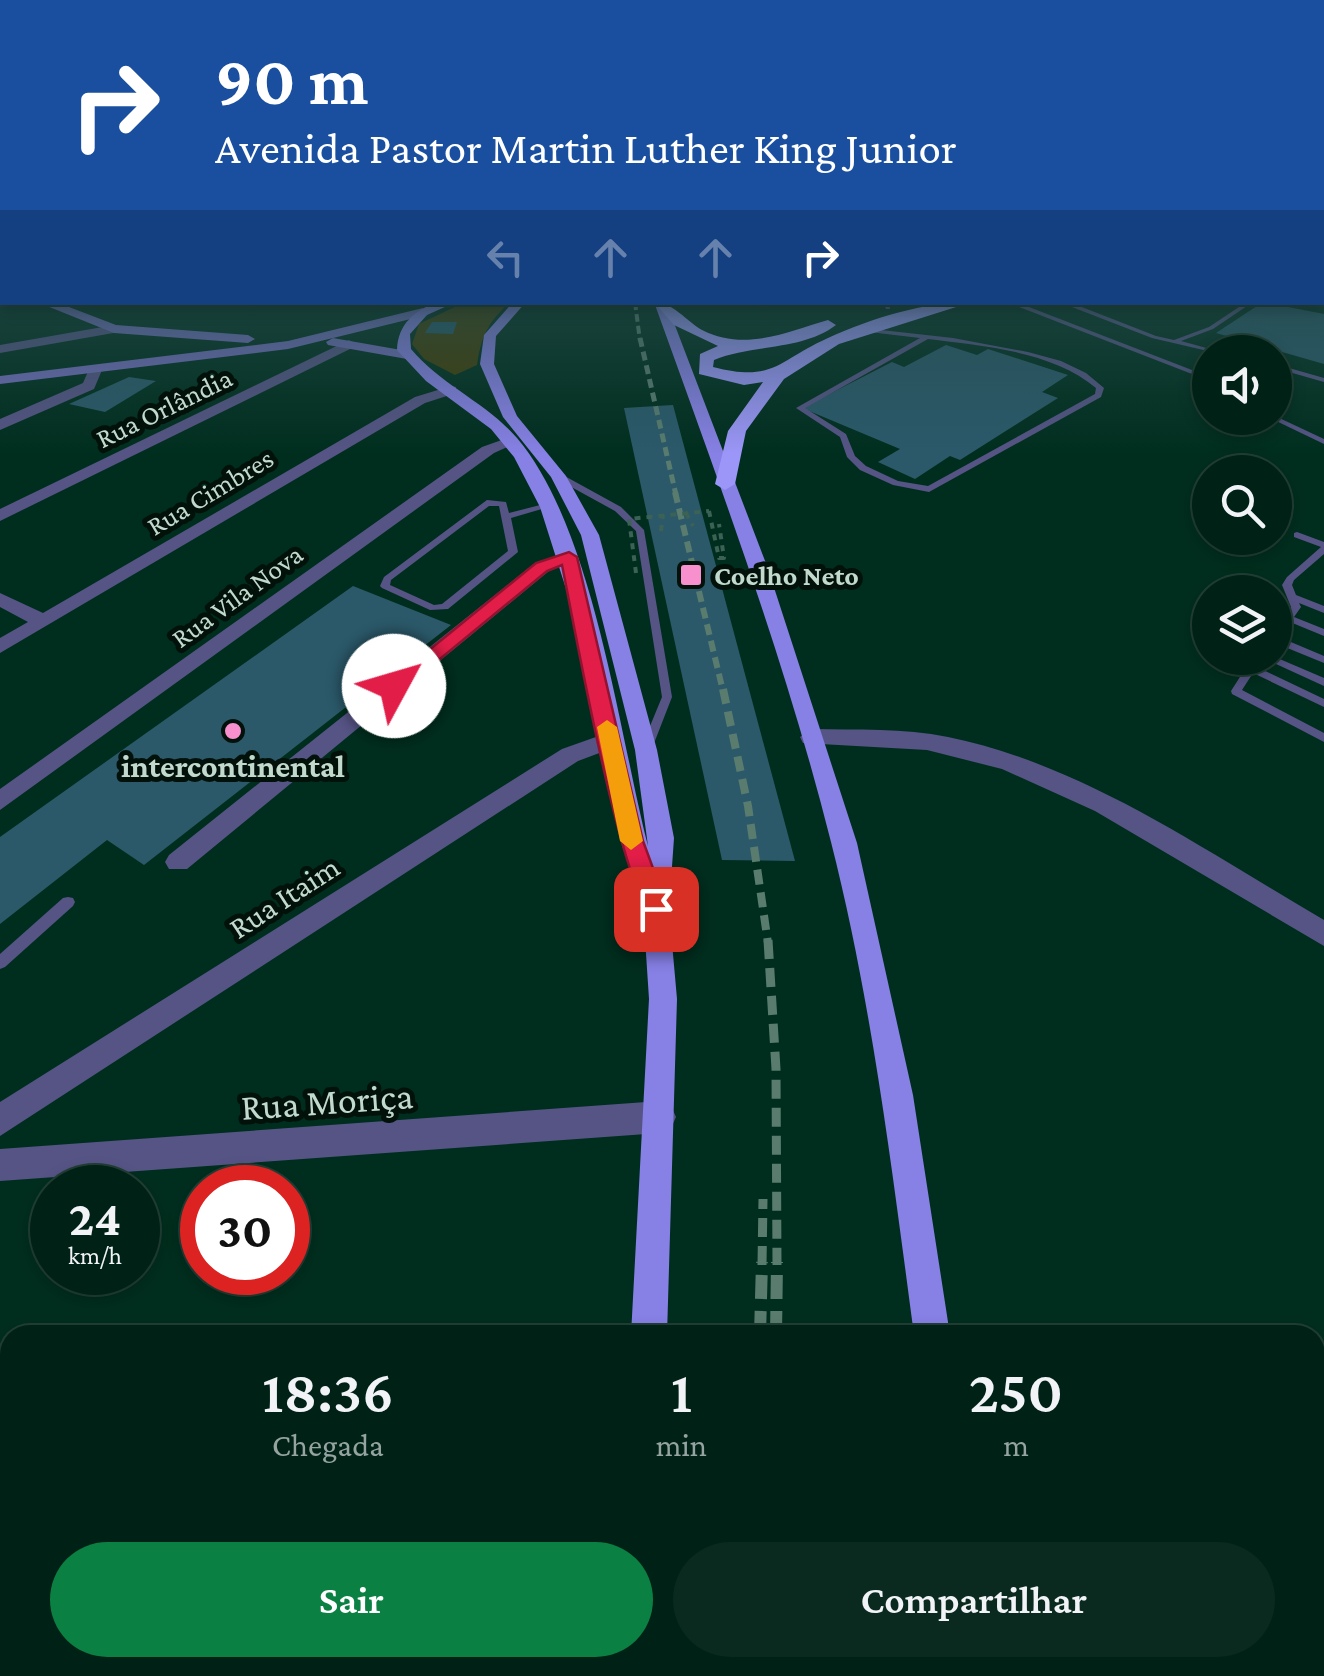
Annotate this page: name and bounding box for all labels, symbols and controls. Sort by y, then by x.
icon: right [50,40,180,170]
text: 90 m [215,41,368,119]
text: Avenida Pastor Martin Luther King Junior [215,123,957,173]
icon: left [478,230,533,285]
icon: ahead [583,230,638,285]
icon: ahead [688,230,743,285]
icon: right [793,230,848,285]
map controls [1192,335,1292,675]
button: sound [1192,335,1292,435]
street label: Rua Orlândia [91,362,237,454]
street label: Rua Cimbres [141,442,279,542]
button: search [1192,455,1292,555]
street label: Rua Vila Nova [165,538,309,654]
place label: Coelho Neto [714,560,859,591]
marker: Coelho Neto [678,562,704,588]
button: layers [1192,575,1292,675]
position arrow [342,634,446,738]
marker: intercontinental [222,720,244,742]
place label: intercontinental [121,748,345,784]
street label: Rua Itaim [222,848,346,946]
pin [614,867,699,952]
icon: arrive [629,882,684,937]
street label: Rua Moriça [239,1074,415,1128]
speed limit sign: 30 [180,1165,310,1295]
text: 24 [69,1190,121,1246]
text: km/h [68,1242,122,1269]
text: 18:36 [262,1358,394,1425]
text: 1 [671,1358,692,1425]
text: 250 [969,1358,1063,1425]
text: Chegada [272,1427,384,1463]
text: min [656,1427,707,1463]
text: m [1003,1427,1029,1463]
button: Sair [50,1542,653,1657]
button: Compartilhar [673,1542,1275,1657]

